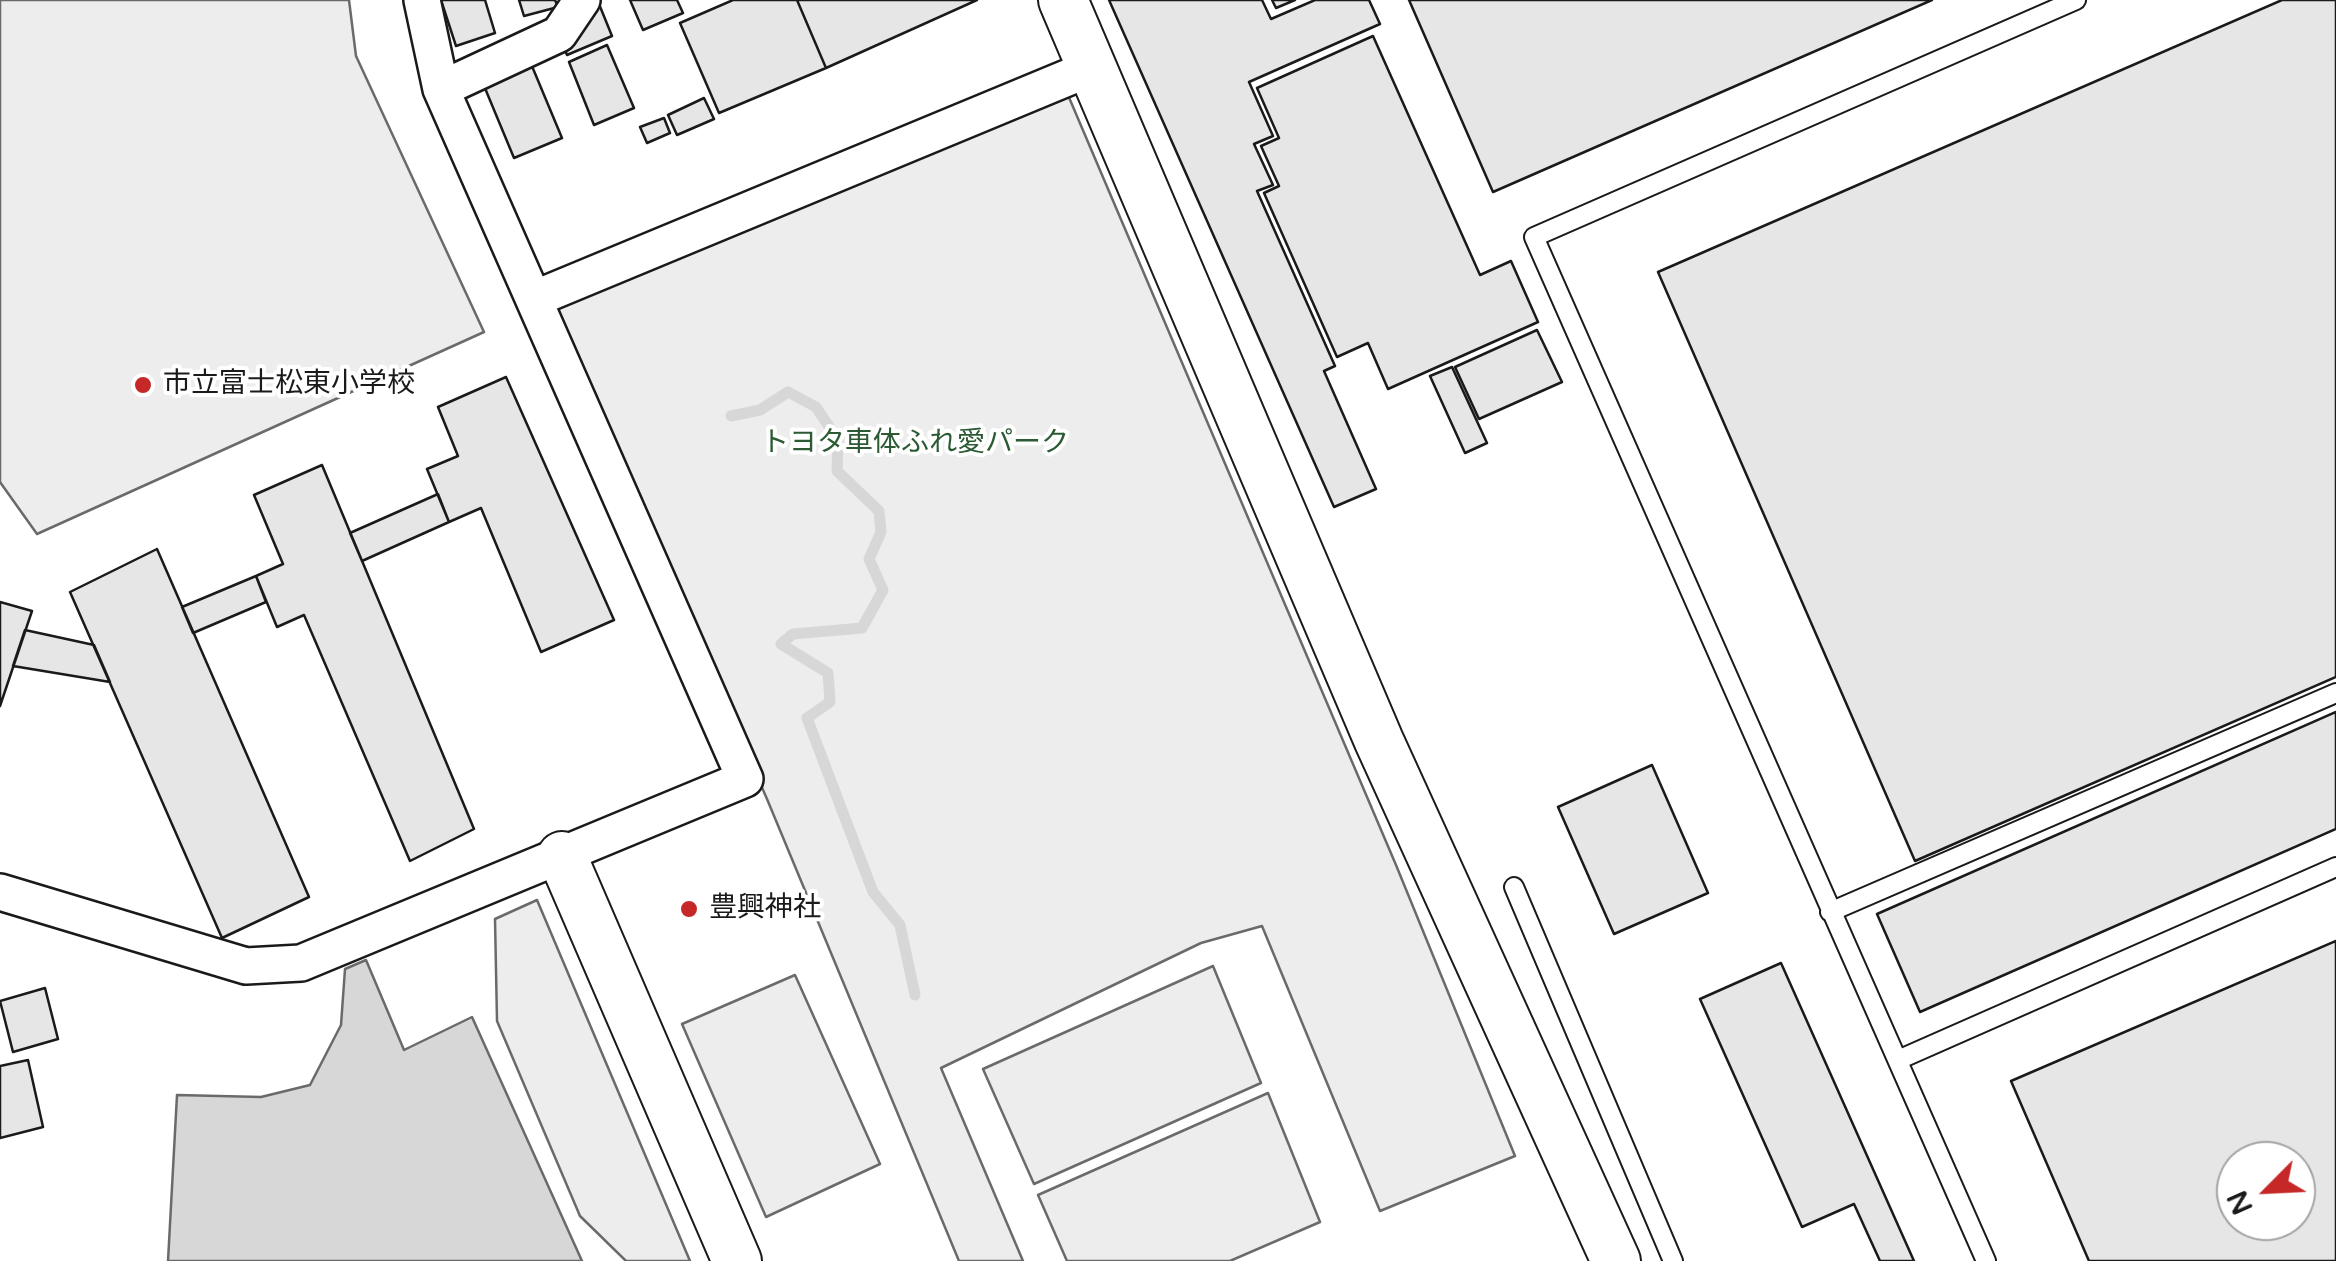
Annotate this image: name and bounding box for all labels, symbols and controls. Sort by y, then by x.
place label: 市立富士松東小学校 [163,368,415,402]
marker: 市立富士松東小学校 [132,374,154,396]
park label: トヨタ車体ふれ愛パーク [761,427,1069,461]
place label: 豊興神社 [709,892,821,926]
marker: 豊興神社 [678,898,700,920]
north arrow [2216,1141,2316,1241]
text: N [2220,1185,2261,1220]

